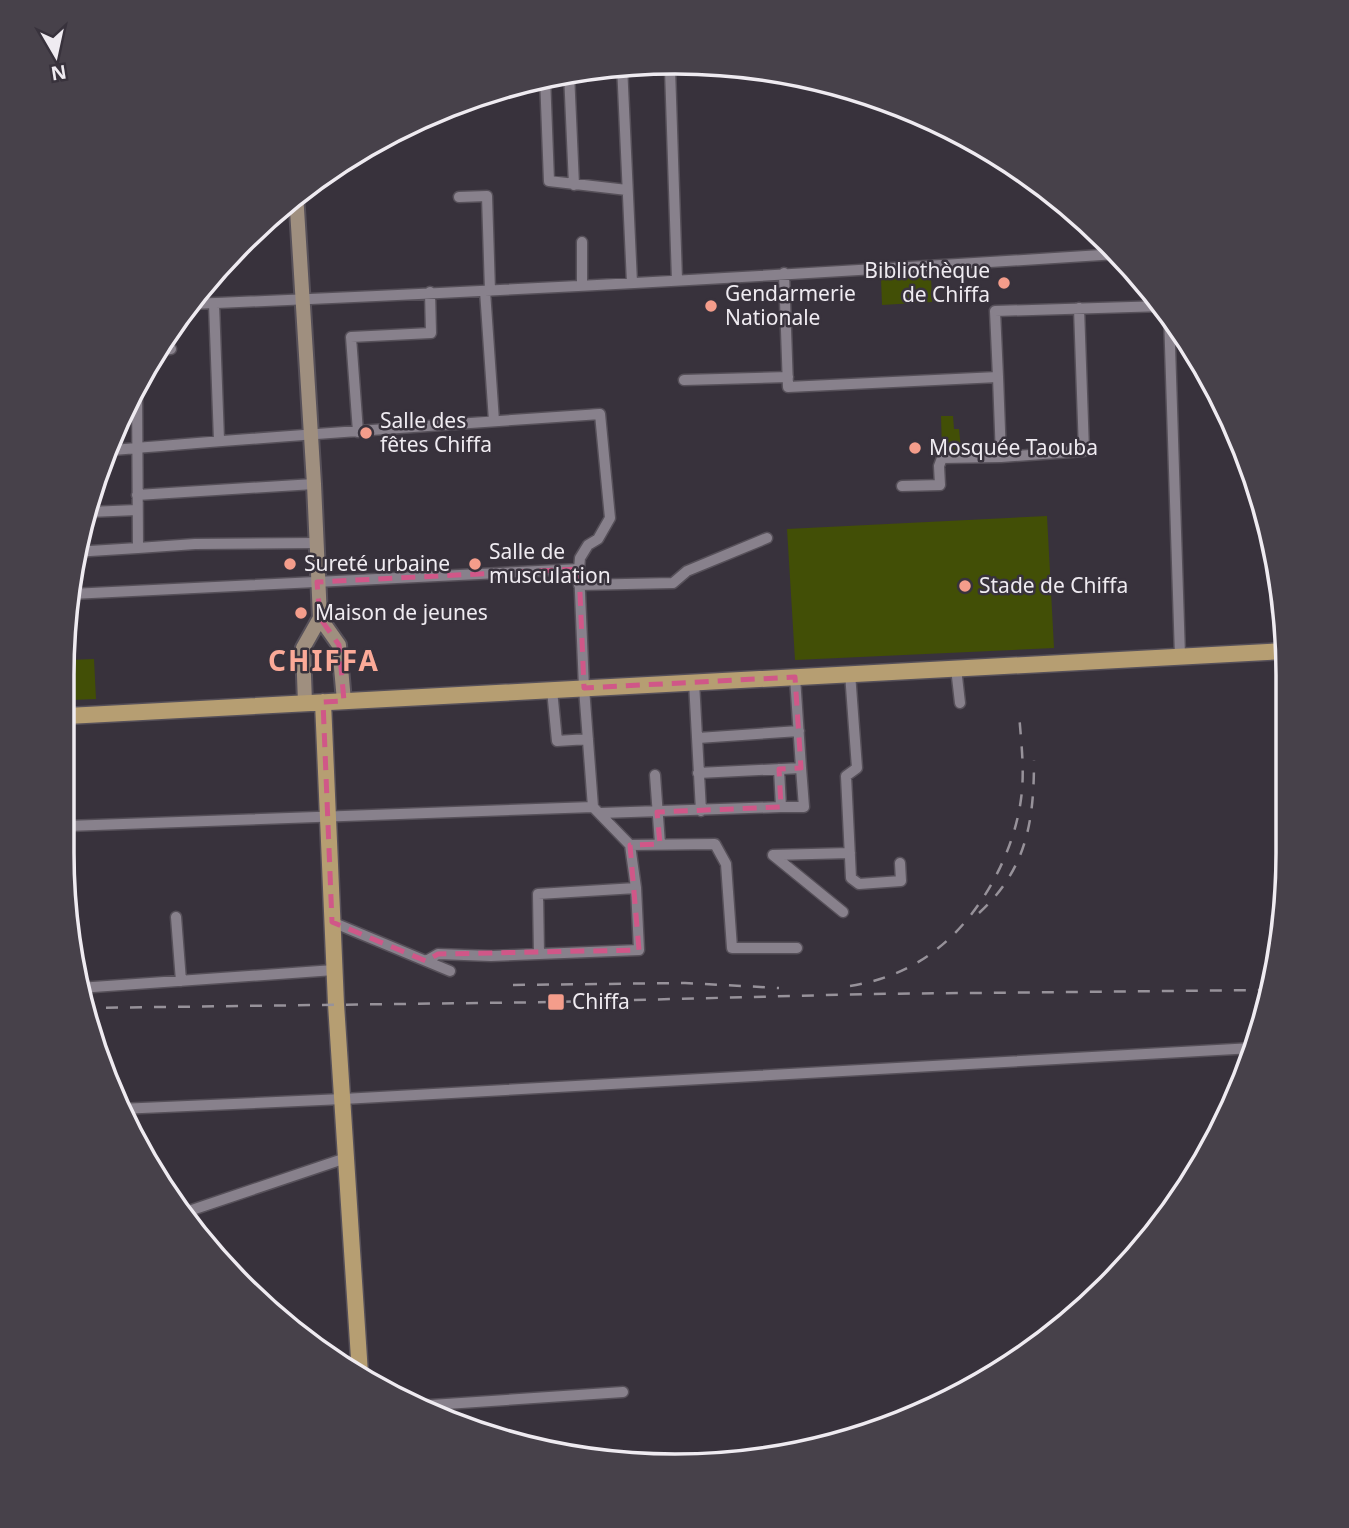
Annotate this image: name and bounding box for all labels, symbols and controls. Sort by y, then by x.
north arrow [21,21,91,91]
text: N [49,59,68,87]
place label: Bibliothèque de Chiffa [864,256,990,308]
marker: Bibliothèque de Chiffa [996,275,1012,291]
place label: Gendarmerie Nationale [725,279,856,331]
marker: Gendarmerie Nationale [703,298,719,314]
place label: Salle des fêtes Chiffa [380,406,492,458]
marker: Salle des fêtes Chiffa [358,425,374,441]
place label: Mosquée Taouba [929,433,1098,461]
marker: Mosquée Taouba [907,440,923,456]
place label: Salle de musculation [489,537,611,589]
place label: Sureté urbaine [304,549,450,577]
marker: Sureté urbaine [282,556,298,572]
marker: Salle de musculation [467,556,483,572]
place label: Stade de Chiffa [979,571,1128,599]
marker: Stade de Chiffa [957,578,973,594]
place label: Maison de jeunes [315,598,488,626]
marker: Maison de jeunes [293,605,309,621]
district label: CHIFFA [268,641,380,679]
place label: Chiffa [572,987,630,1015]
marker: Chiffa [546,992,566,1012]

